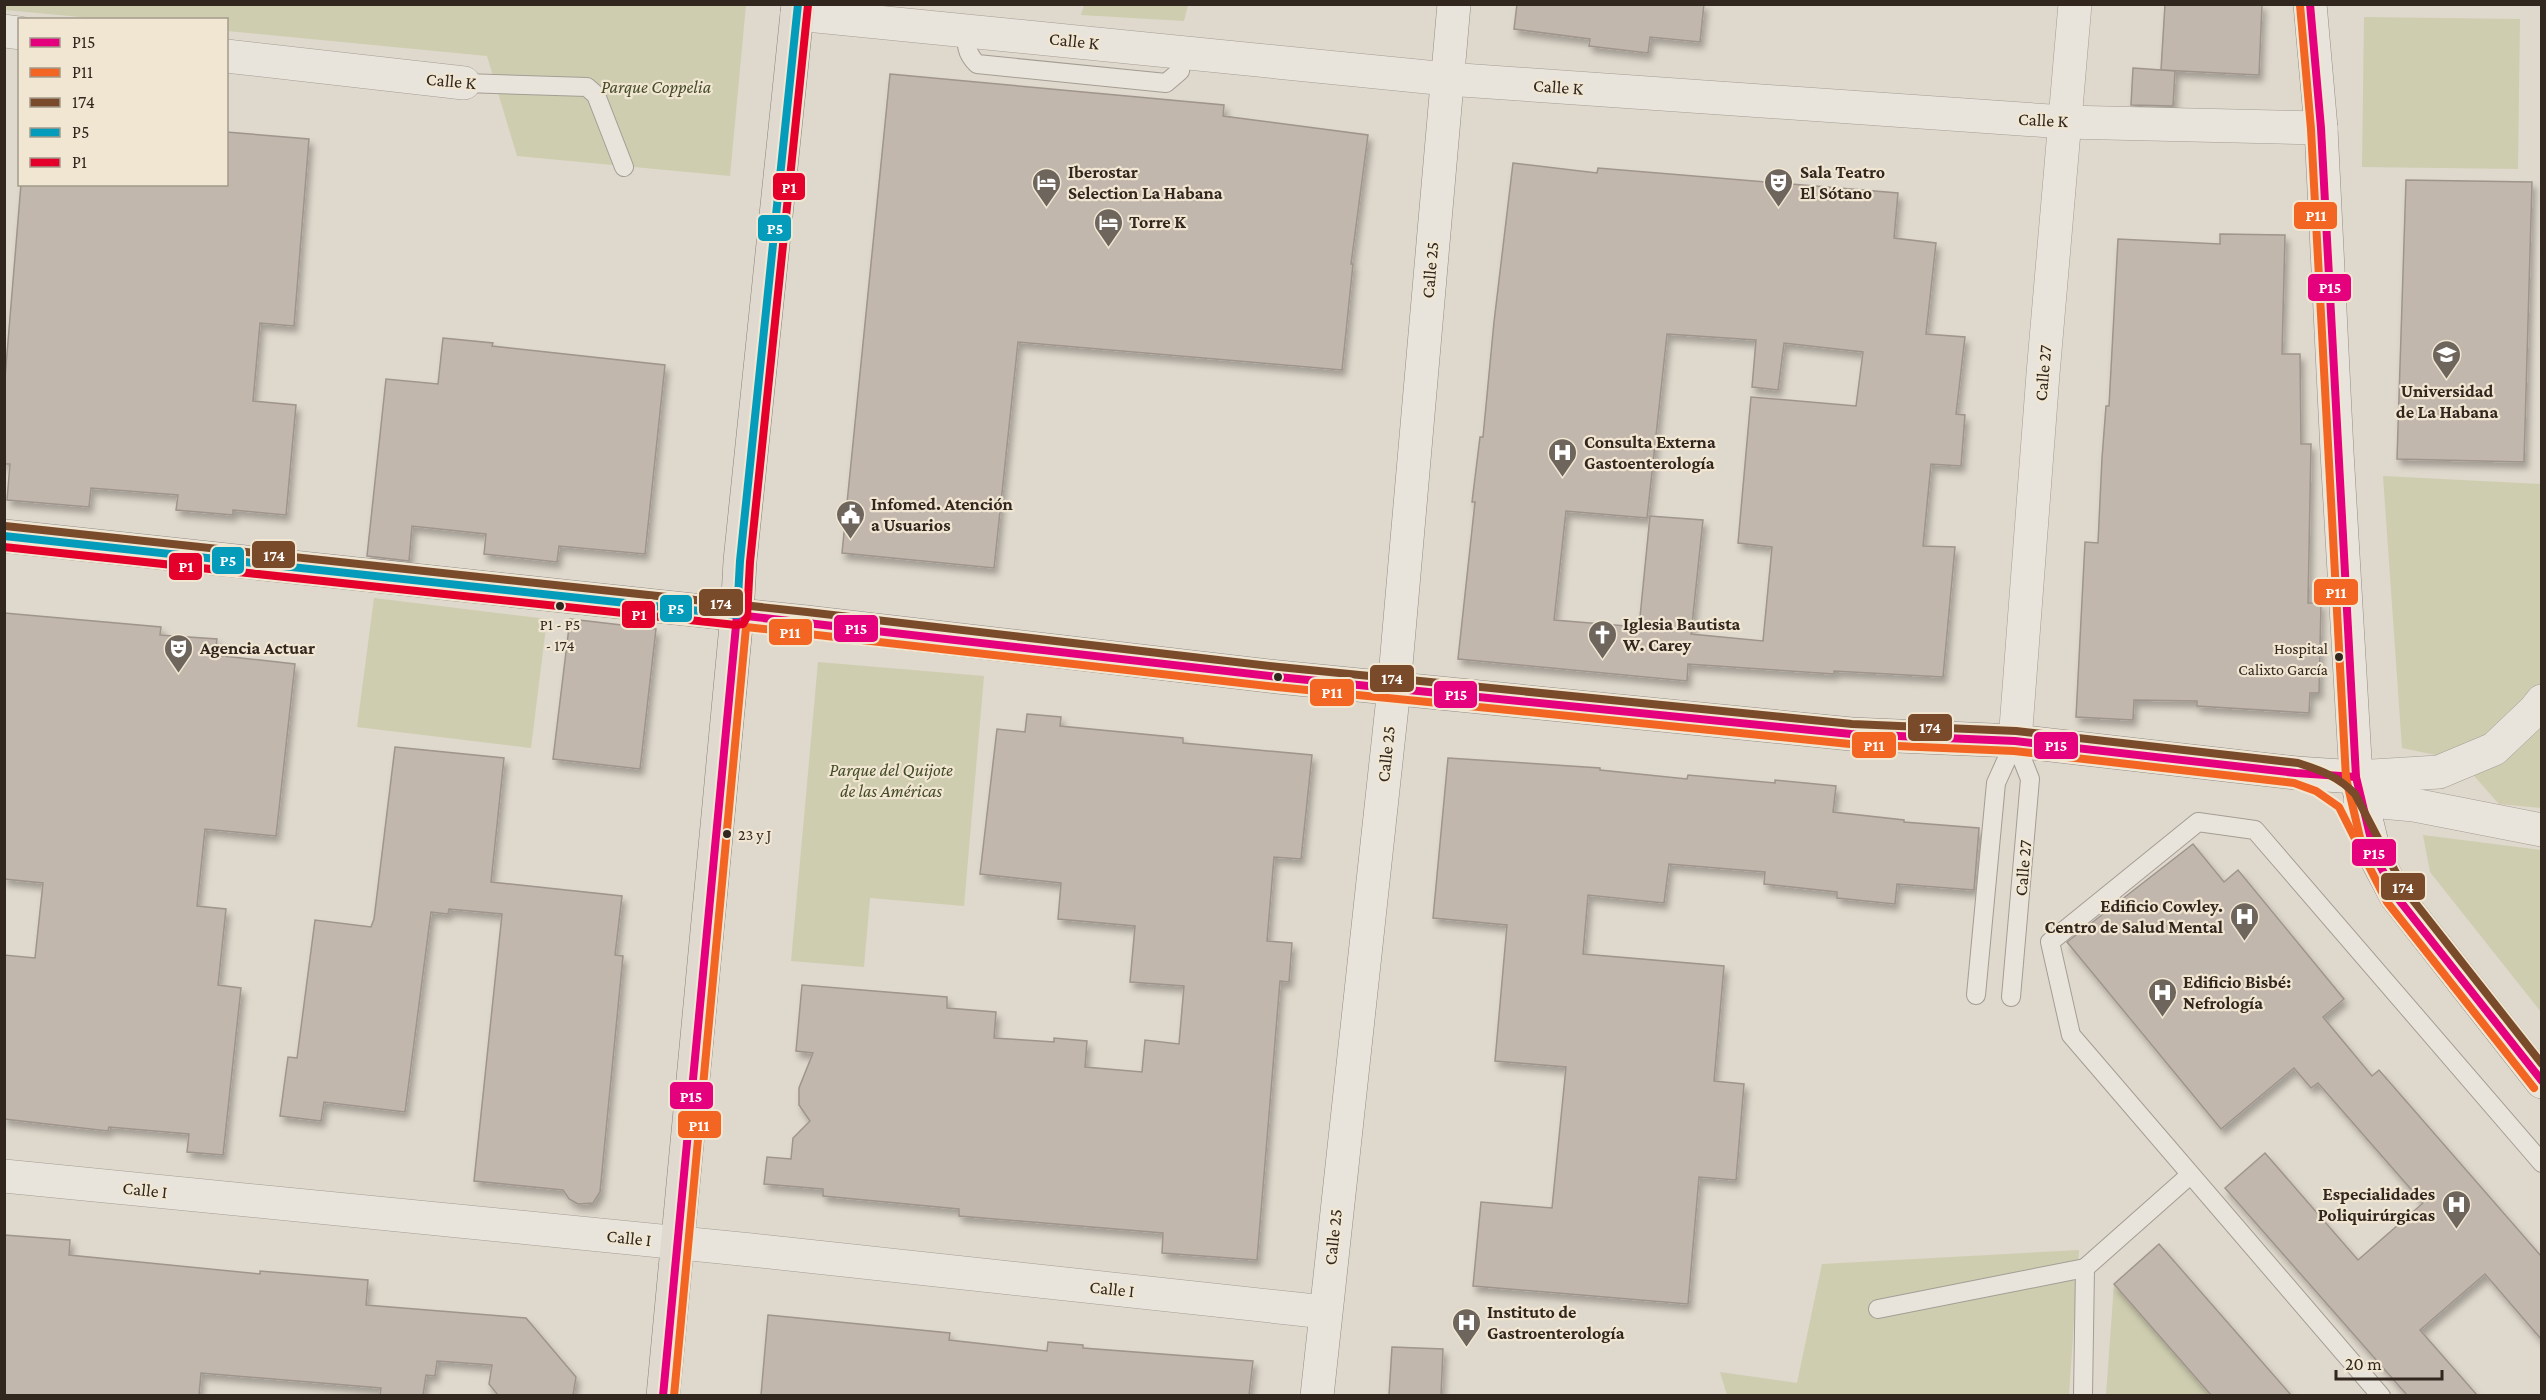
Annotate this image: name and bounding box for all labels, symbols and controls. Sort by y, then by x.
legend [18,18,228,186]
street label: Calle K [1048,28,1101,54]
text: P15 [72,32,96,52]
text: P11 [72,62,93,82]
street label: Calle K [425,69,477,93]
street label: Calle K [1532,75,1584,99]
park label: Parque Coppelia [601,77,712,97]
text: 174 [72,92,95,112]
street label: Calle K [2018,109,2069,131]
text: P5 [72,122,89,142]
text: P1 [72,152,87,172]
place label: Iberostar Selection La Habana [1068,162,1223,203]
place label: Sala Teatro El Sótano [1800,162,1885,203]
hotel icon: Iberostar Selection La Habana [1031,166,1063,208]
theatre icon: Sala Teatro El Sótano [1763,166,1795,208]
line badge: P1 [772,172,806,201]
text: P1 [782,179,796,196]
line badge: P11 [2293,201,2338,230]
hotel icon: Torre K [1092,206,1124,248]
text: P11 [2306,207,2326,224]
place label: Torre K [1129,212,1186,232]
line badge: P5 [757,214,792,242]
text: P5 [767,220,783,237]
street label: Calle 25 [1418,241,1442,299]
line badge: P15 [2307,273,2352,302]
text: P15 [2319,279,2342,296]
school or university icon: Universidad de La Habana [2431,338,2463,380]
street label: Calle 27 [2031,344,2055,402]
place label: Universidad de La Habana [2396,381,2498,422]
place label: Consulta Externa Gastoenterología [1584,432,1716,473]
hospital icon: Consulta Externa Gastoenterología [1547,436,1579,478]
place label: Infomed. Atención a Usuarios [871,494,1014,535]
public building icon: Infomed. Atención a Usuarios [834,498,866,540]
line badge: 174 [251,540,296,569]
line badge: P5 [211,546,245,575]
text: 174 [263,547,285,564]
line badge: P1 [168,552,203,581]
text: P5 [220,552,236,569]
text: P1 [179,558,193,575]
line badge: P11 [2313,578,2359,606]
text: P11 [2326,584,2346,601]
line badge: 174 [698,588,744,617]
line badge: P5 [659,594,693,623]
text: 174 [710,595,732,612]
marker: P1 - P5 - 174 [554,600,566,612]
line badge: P1 [621,600,656,629]
text: P5 [668,600,684,617]
text: P1 [632,606,646,623]
line badge: P15 [833,614,879,643]
place label: Iglesia Bautista W. Carey [1622,614,1741,655]
place label: P1 - P5 - 174 [540,616,580,654]
line badge: P11 [768,618,813,646]
church icon: Iglesia Bautista W. Carey [1586,618,1618,660]
text: P15 [845,620,868,637]
text: P11 [780,624,800,641]
theatre icon: Agencia Actuar [163,632,195,674]
place label: Agencia Actuar [199,638,315,658]
place label: Hospital Calixto García [2238,640,2329,678]
marker: Hospital Calixto García [2333,651,2345,663]
line badge: 174 [1369,664,1415,693]
text: 174 [1381,670,1403,687]
unlabelled marker [1272,671,1284,683]
line badge: P11 [1309,678,1355,707]
line badge: P15 [1433,680,1478,709]
text: P11 [1322,684,1342,701]
text: P15 [1445,686,1468,703]
line badge: 174 [1907,713,1953,742]
text: 174 [1919,719,1941,736]
street label: Calle 25 [1373,725,1399,783]
line badge: P11 [1851,731,1897,759]
line badge: P15 [2033,731,2079,760]
text: P11 [1864,737,1884,754]
text: P15 [2045,737,2068,754]
park label: Parque del Quijote de las Américas [829,760,953,801]
place label: 23 y J [738,826,772,844]
marker: 23 y J [721,828,733,840]
line badge: P15 [2351,838,2397,867]
street label: Calle 27 [2011,839,2035,897]
text: P15 [2363,845,2386,862]
line badge: 174 [2380,872,2426,901]
text: 174 [2392,879,2414,896]
place label: Edificio Cowley. Centro de Salud Mental [2044,896,2223,937]
hospital icon: Edificio Cowley. Centro de Salud Mental [2228,900,2260,942]
place label: Edificio Bisbé: Nefrología [2183,972,2291,1013]
hospital icon: Edificio Bisbé: Nefrología [2146,976,2178,1018]
line badge: P15 [669,1081,714,1110]
text: P15 [680,1088,703,1105]
line badge: P11 [677,1110,722,1139]
text: P11 [689,1117,709,1134]
street label: Calle I [122,1178,168,1202]
place label: Especialidades Poliquirúrgicas [2318,1184,2435,1225]
hospital icon: Especialidades Poliquirúrgicas [2440,1188,2472,1230]
street label: Calle 25 [1320,1208,1346,1266]
street label: Calle I [606,1226,652,1250]
street label: Calle I [1089,1277,1135,1301]
place label: Instituto de Gastroenterología [1487,1302,1625,1343]
hospital icon: Instituto de Gastroenterología [1450,1306,1482,1348]
scale bar [2336,1343,2442,1381]
text: 20 m [2345,1354,2382,1374]

